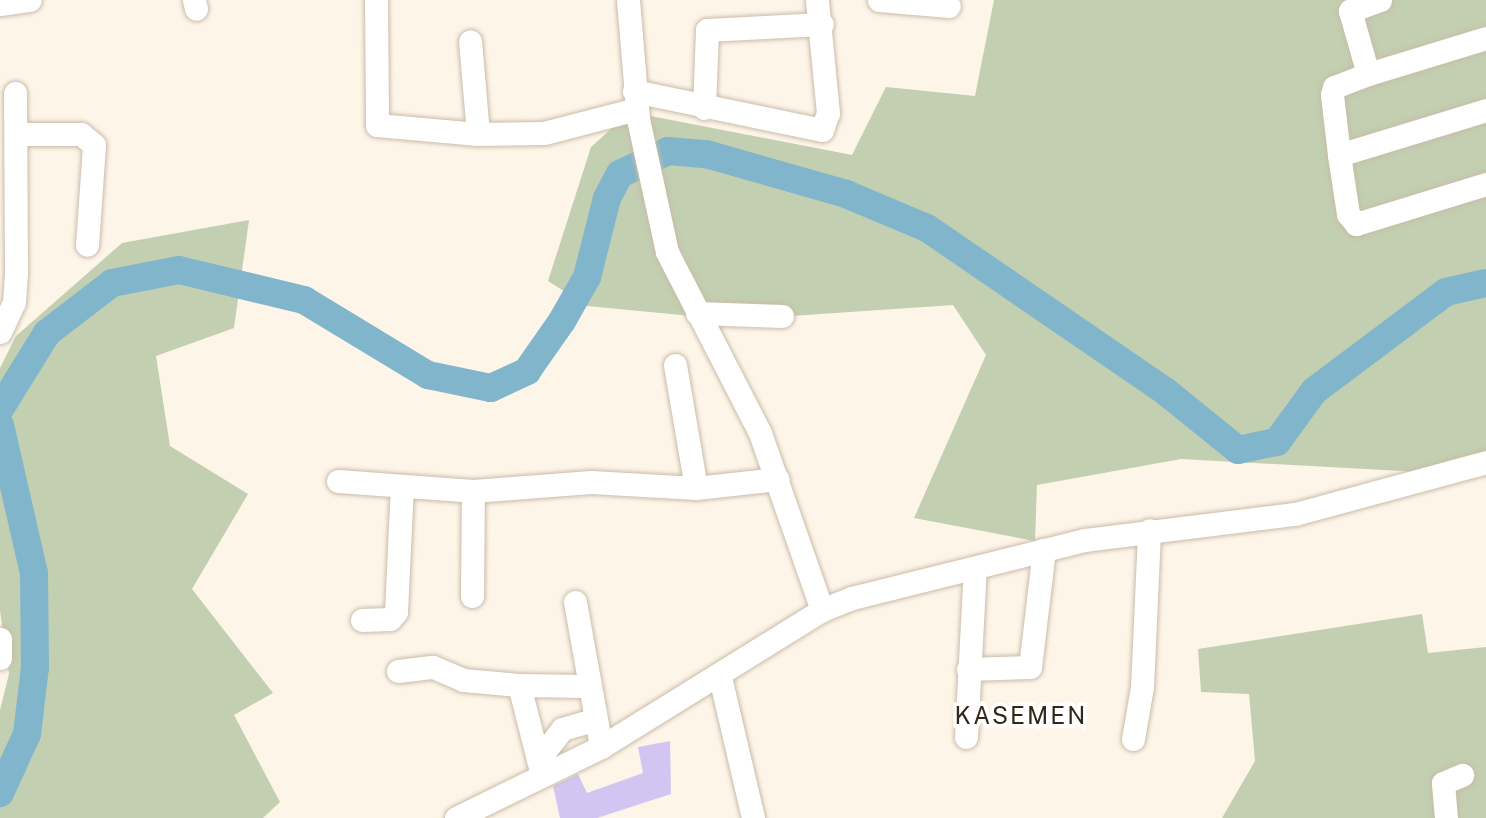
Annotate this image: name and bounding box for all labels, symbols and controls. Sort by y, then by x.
district label: KASEMEN [955,702,1087,730]

